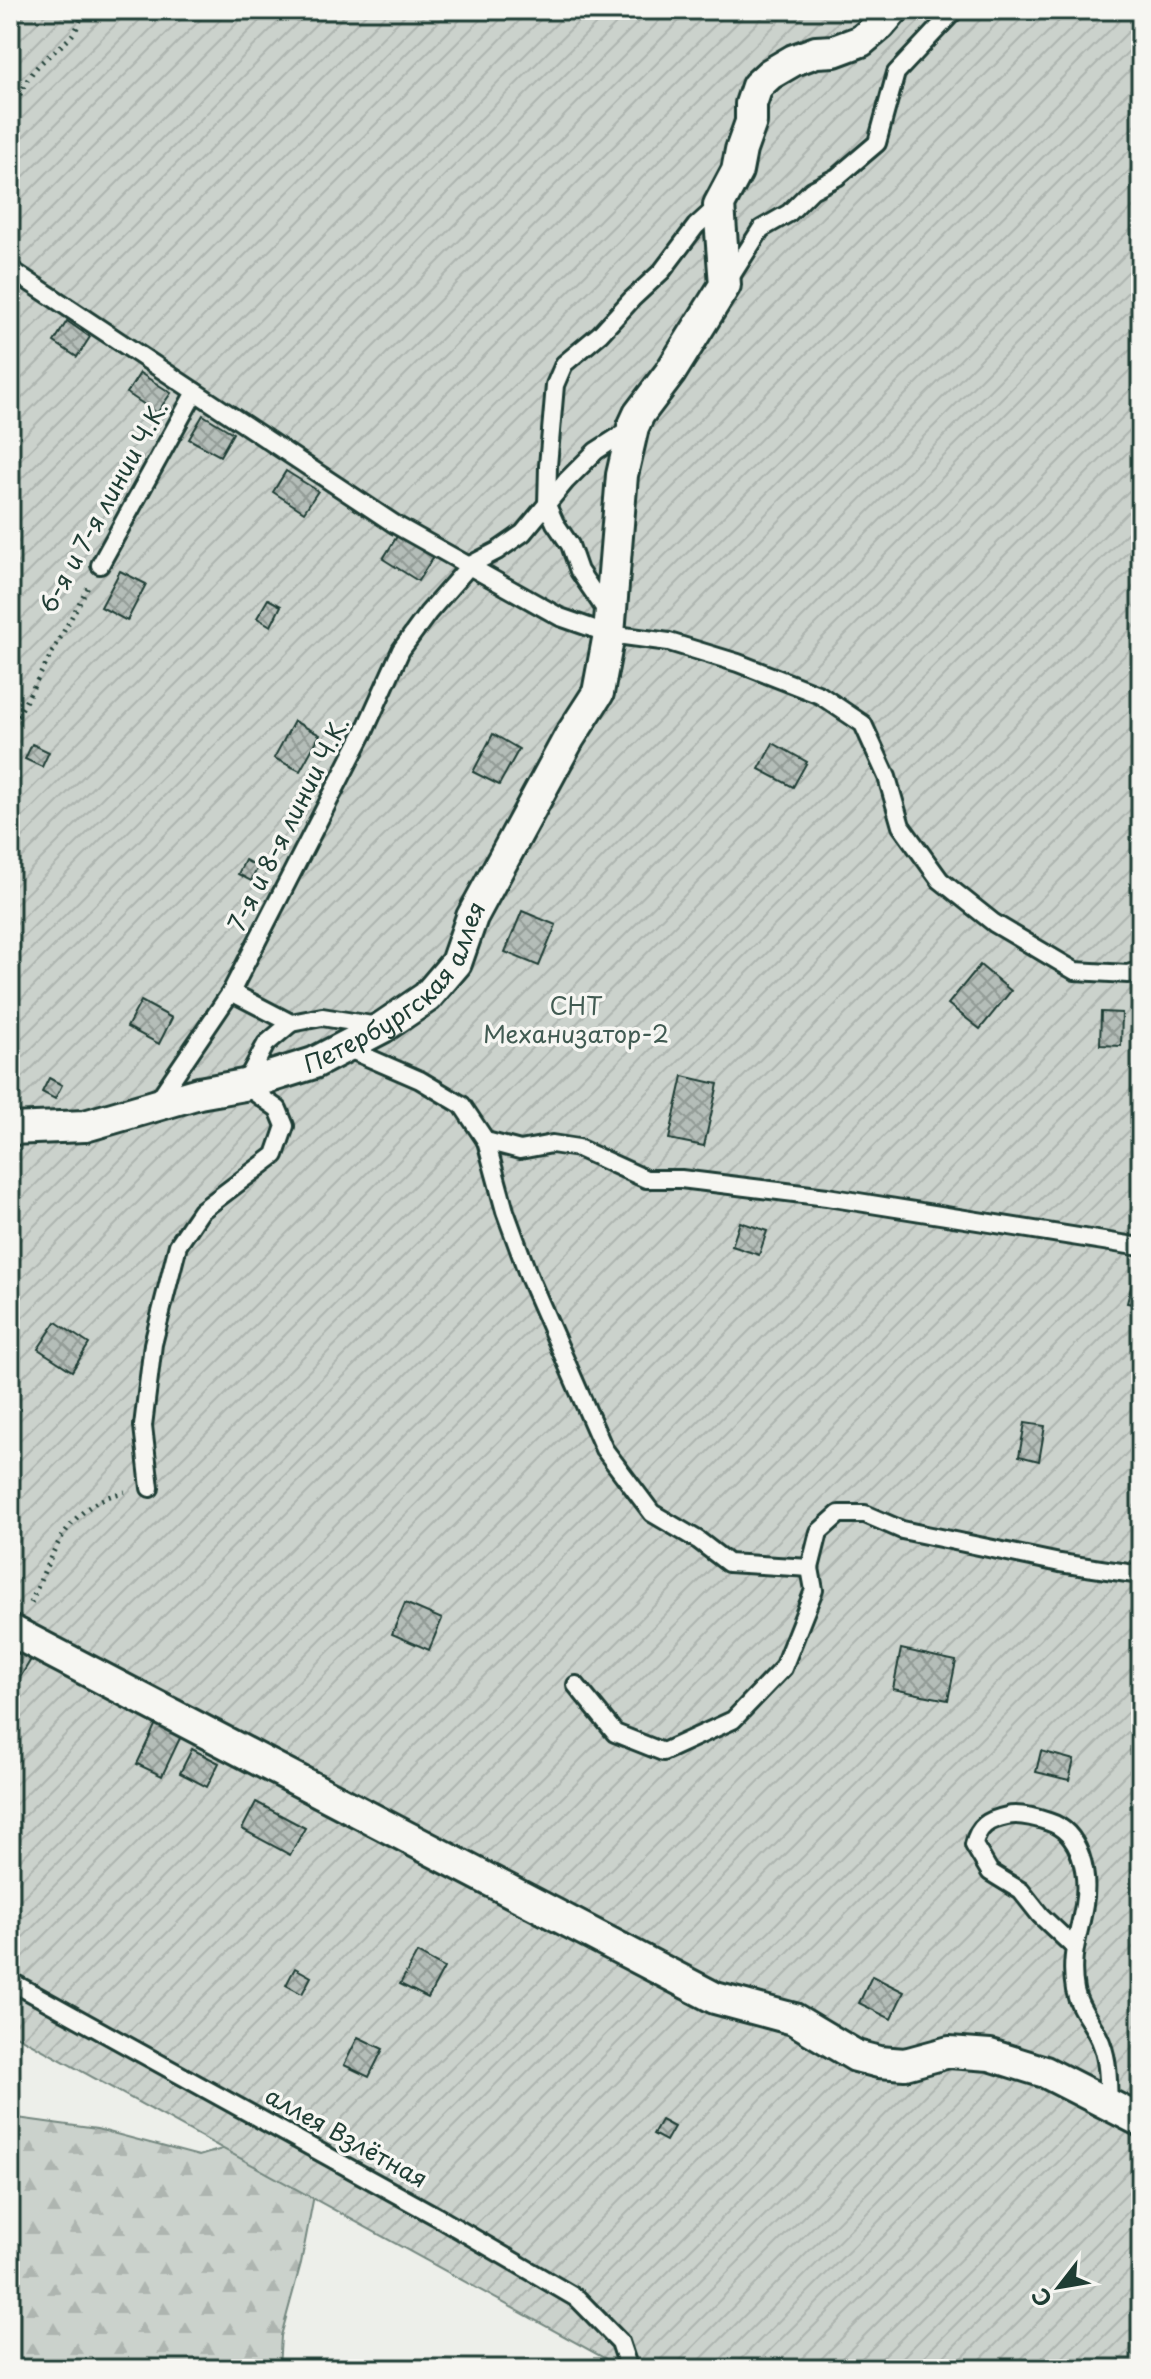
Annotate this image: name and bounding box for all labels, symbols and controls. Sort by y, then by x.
street label: 6-я и 7-я линии Ч.К. [29,393,176,619]
street label: 7-я и 8-я линии Ч.К. [217,709,357,937]
street label: Петербургская аллея [299,894,493,1081]
park label: СНТ Механизатор-2 [483,987,669,1051]
street label: аллея Взлётная [259,2077,435,2196]
north arrow [1019,2247,1099,2327]
text: С [1022,2282,1059,2314]

